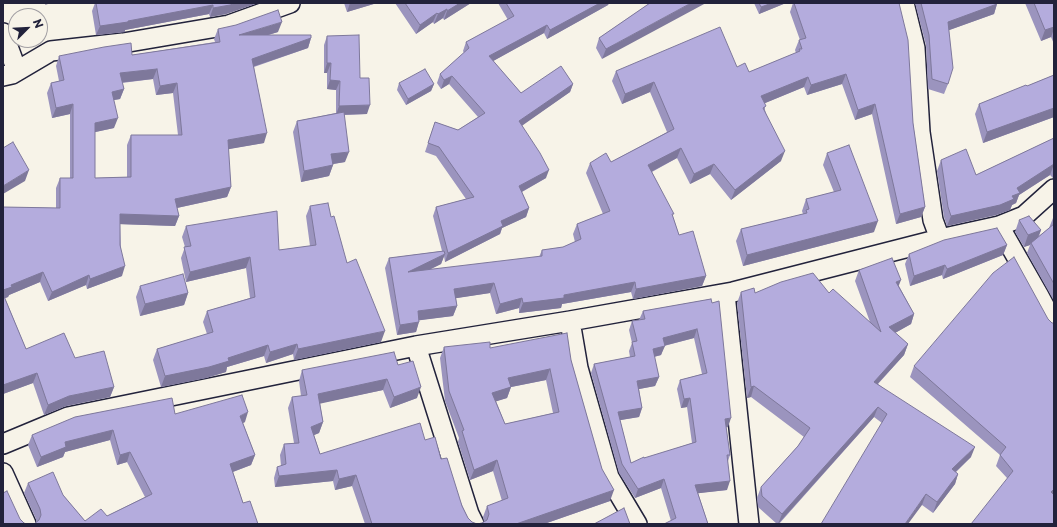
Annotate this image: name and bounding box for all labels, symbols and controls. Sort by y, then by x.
north arrow [8,8,48,48]
text: N [29,16,48,31]

